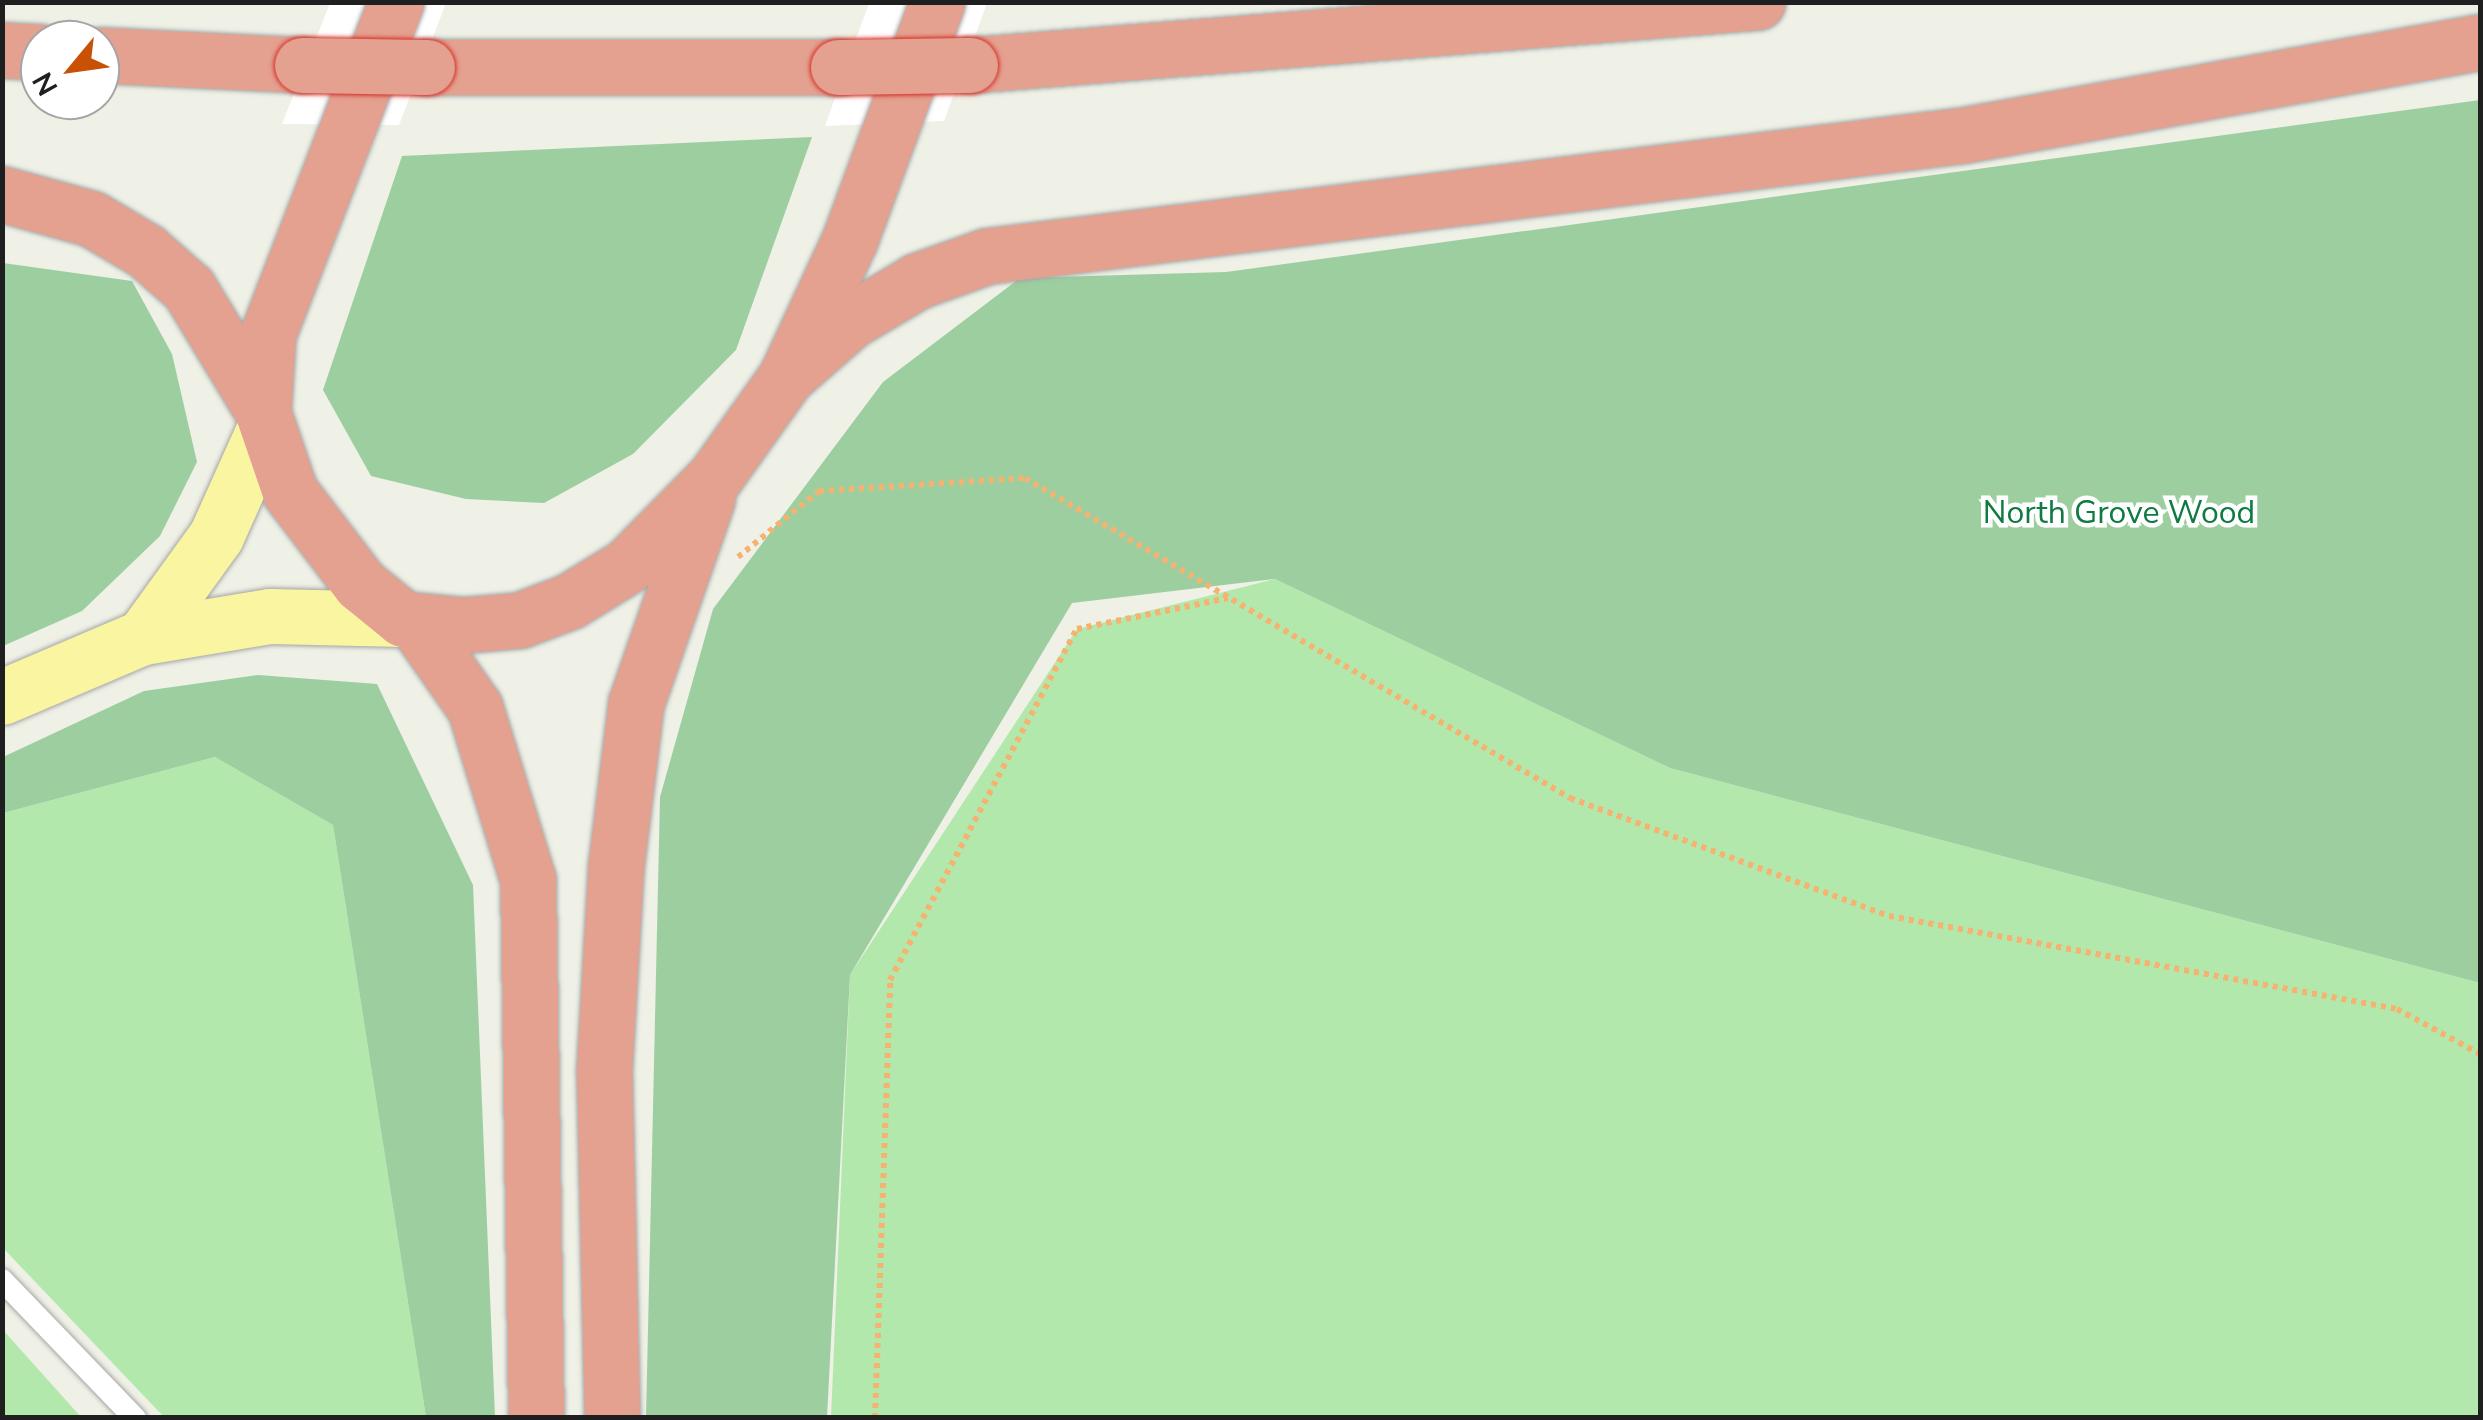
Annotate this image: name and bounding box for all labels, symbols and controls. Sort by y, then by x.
north arrow [20,20,120,120]
text: N [24,65,67,102]
park label: North Grove Wood [1983,494,2255,532]

